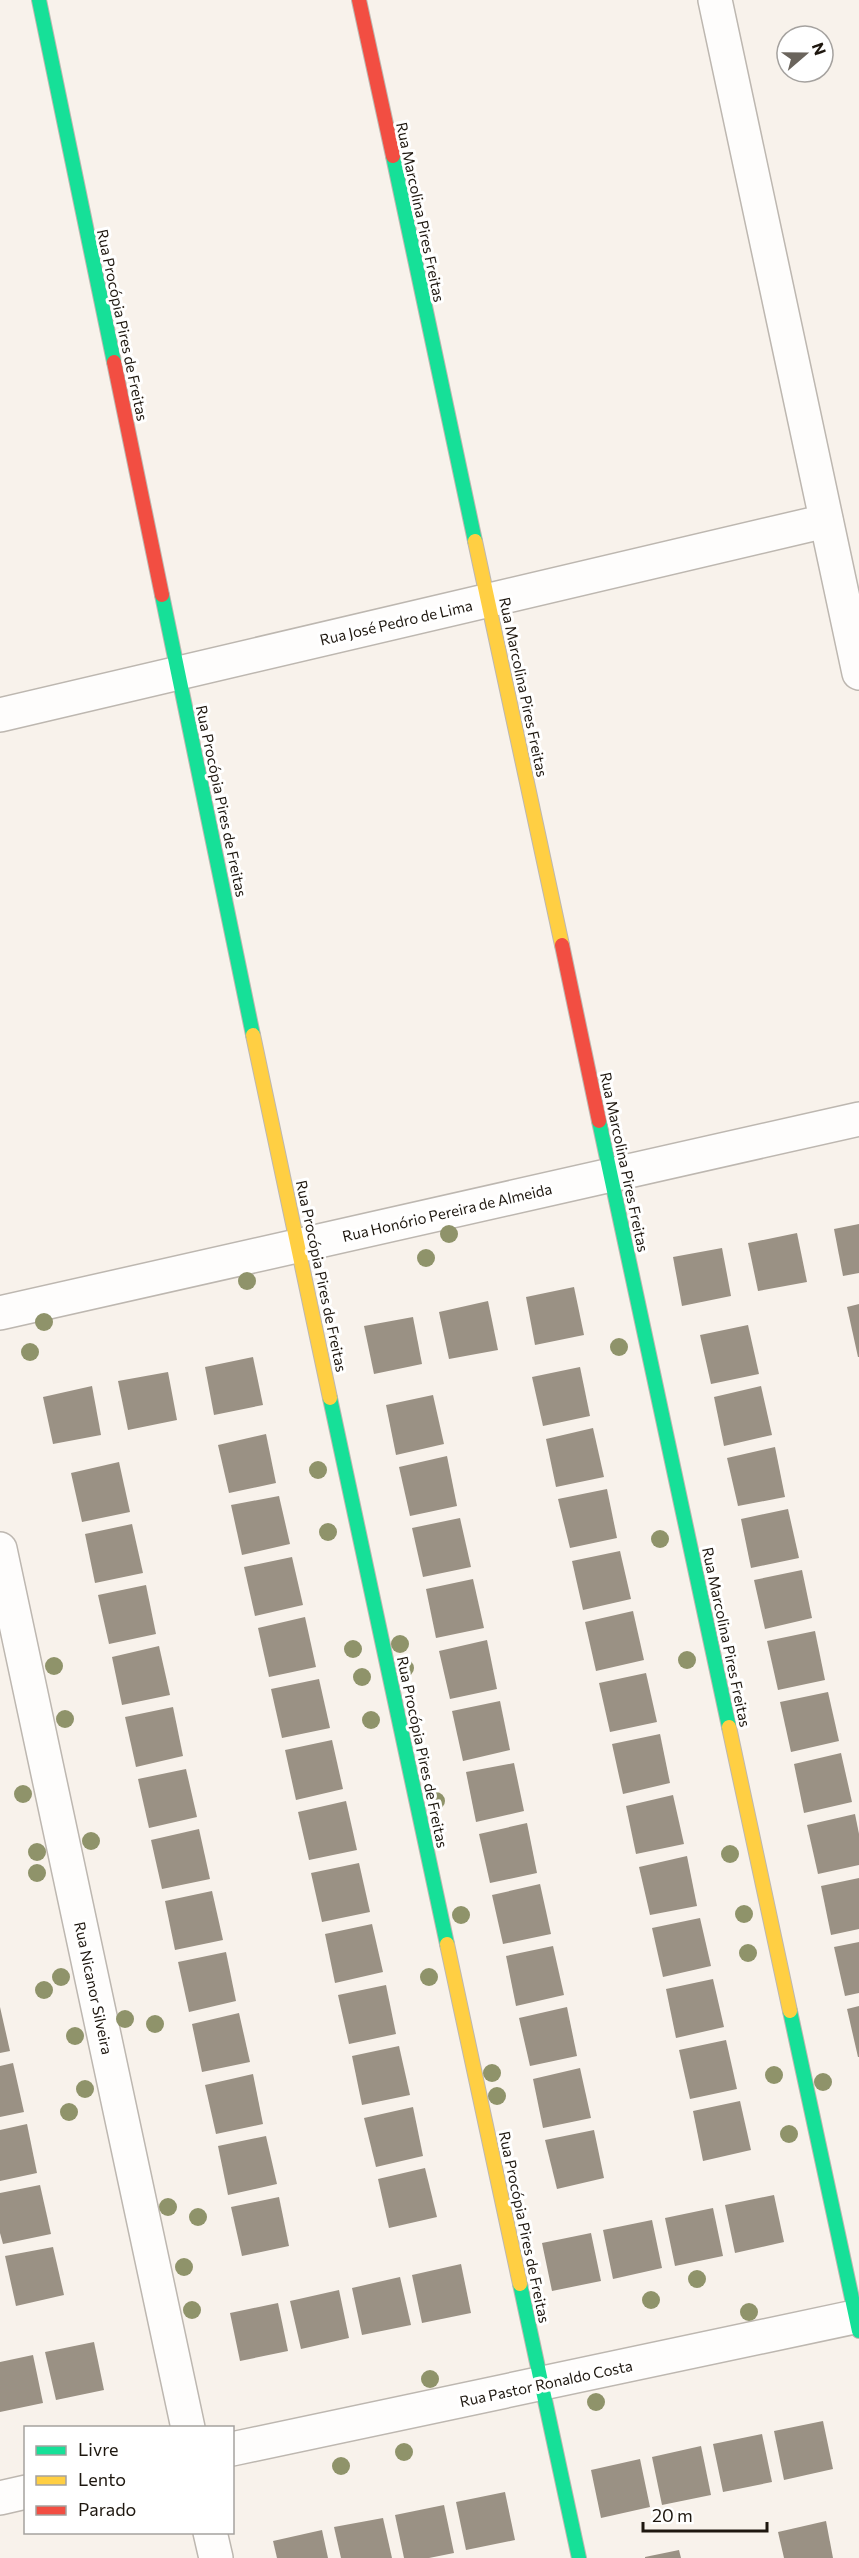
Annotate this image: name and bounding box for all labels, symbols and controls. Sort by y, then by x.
north arrow [775,24,835,84]
text: N [809,40,831,58]
street label: Rua Marcolina Pires Freitas [393,120,449,304]
street label: Rua Procópia Pires de Freitas [94,227,152,423]
street label: Rua Marcolina Pires Freitas [496,595,552,779]
street label: Rua José Pedro de Lima [318,596,474,648]
street label: Rua Procópia Pires de Freitas [193,703,251,899]
street label: Rua Marcolina Pires Freitas [597,1070,653,1254]
street label: Rua Procópia Pires de Freitas [293,1178,351,1374]
street label: Rua Honório Pereira de Almeida [340,1179,554,1245]
street label: Rua Marcolina Pires Freitas [699,1545,755,1729]
street label: Rua Procópia Pires de Freitas [394,1654,452,1850]
street label: Rua Nicanor Silveira [71,1920,117,2056]
street label: Rua Procópia Pires de Freitas [496,2129,554,2325]
street label: Rua Pastor Ronaldo Costa [458,2356,634,2410]
legend [24,2426,234,2534]
text: Livre [78,2438,119,2460]
text: Lento [78,2468,126,2490]
scale bar [643,2495,768,2533]
text: Parado [78,2498,136,2520]
text: 20 m [652,2504,693,2526]

